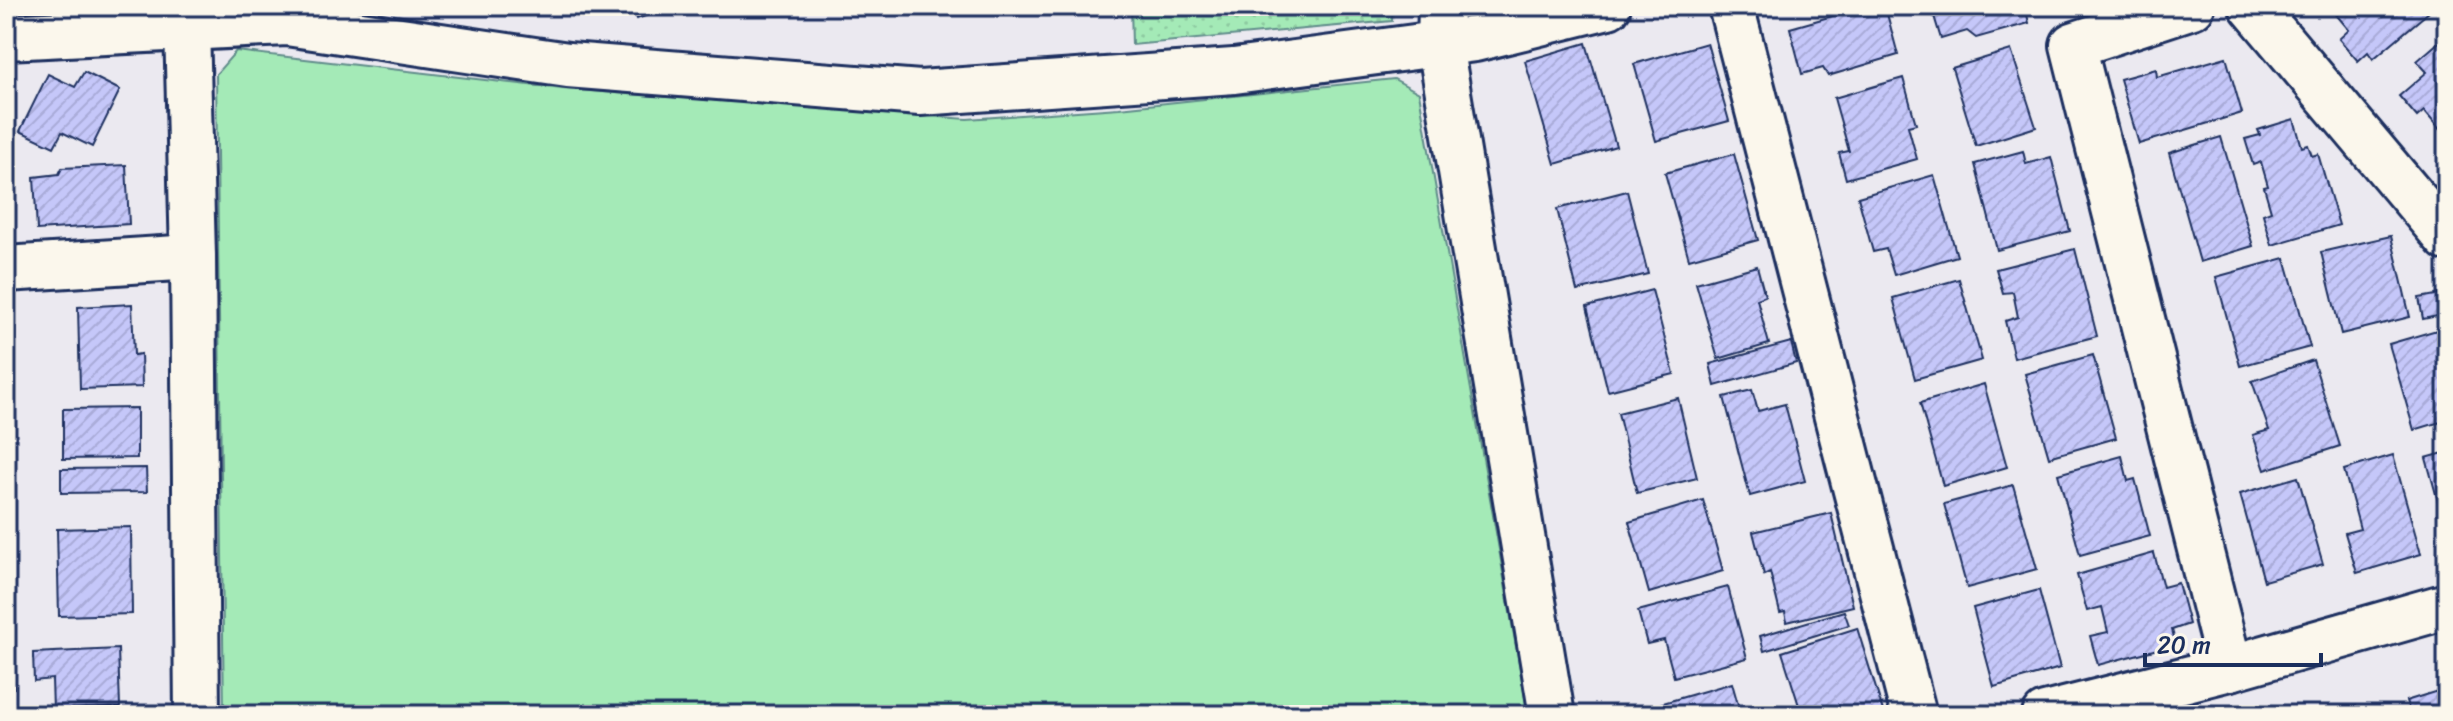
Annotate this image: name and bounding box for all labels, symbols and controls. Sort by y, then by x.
scale bar [2145,617,2321,667]
text: 20 m [2157,624,2211,666]

